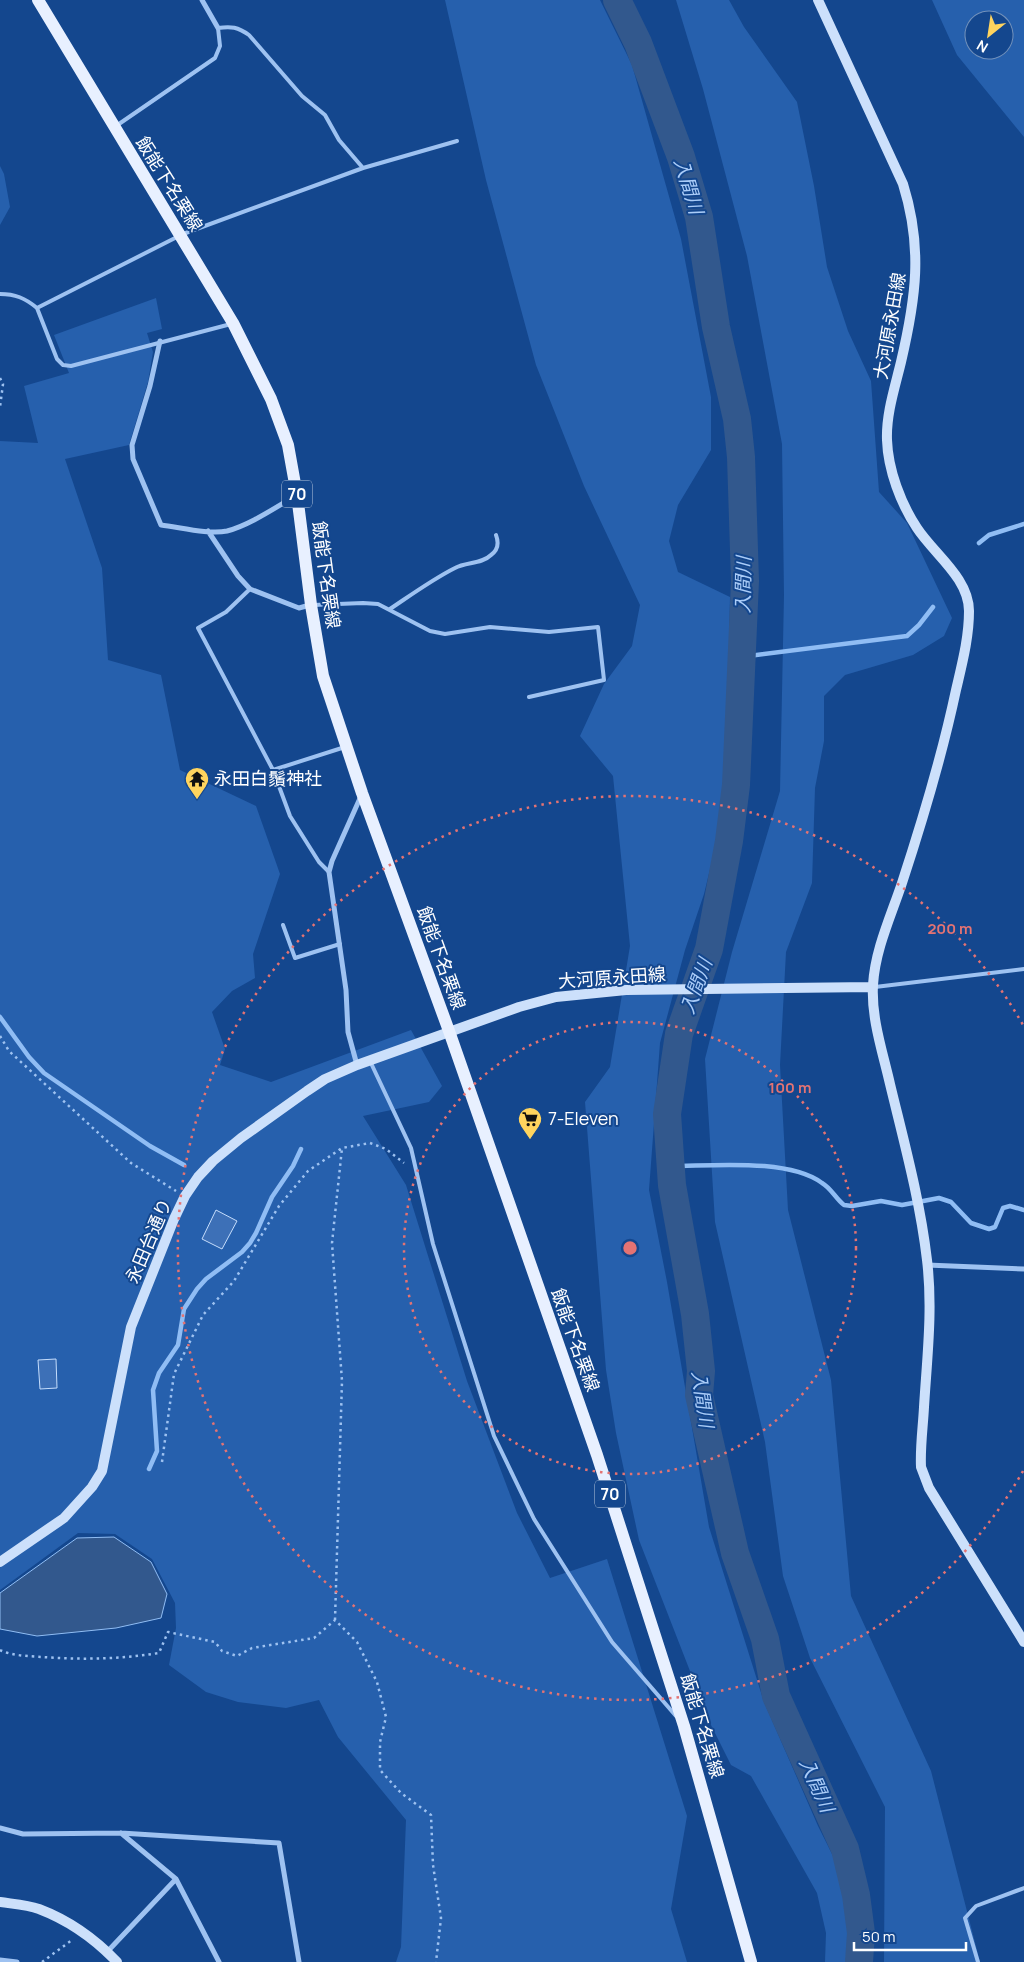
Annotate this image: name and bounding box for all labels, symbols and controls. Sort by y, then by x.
north arrow [964,10,1014,60]
text: N [973,36,991,57]
street label: 飯能下名栗線 [131,131,209,236]
water label: 入間川 [668,155,710,219]
street label: 大河原永田線 [868,271,910,381]
road number: 70 [282,480,312,508]
street label: 飯能下名栗線 [308,520,346,630]
water label: 入間川 [730,554,757,614]
temple icon: 永田白鬚神社 [184,766,210,800]
place label: 永田白鬚神社 [214,766,322,790]
street label: 飯能下名栗線 [412,903,472,1013]
text: 200 m [927,918,973,939]
water label: 入間川 [674,953,719,1017]
street label: 大河原永田線 [557,961,667,993]
text: 100 m [769,1077,811,1098]
supermarket icon: 7-Eleven [517,1106,543,1140]
place label: 7-Eleven [548,1106,619,1130]
street label: 永田台通り [119,1194,177,1287]
centre of rings [621,1239,639,1257]
street label: 飯能下名栗線 [546,1285,606,1395]
water label: 入間川 [686,1369,720,1431]
road number: 70 [595,1480,625,1508]
street label: 飯能下名栗線 [676,1671,730,1781]
water label: 入間川 [794,1754,841,1818]
scale bar [854,1920,966,1952]
text: 50 m [862,1926,896,1947]

